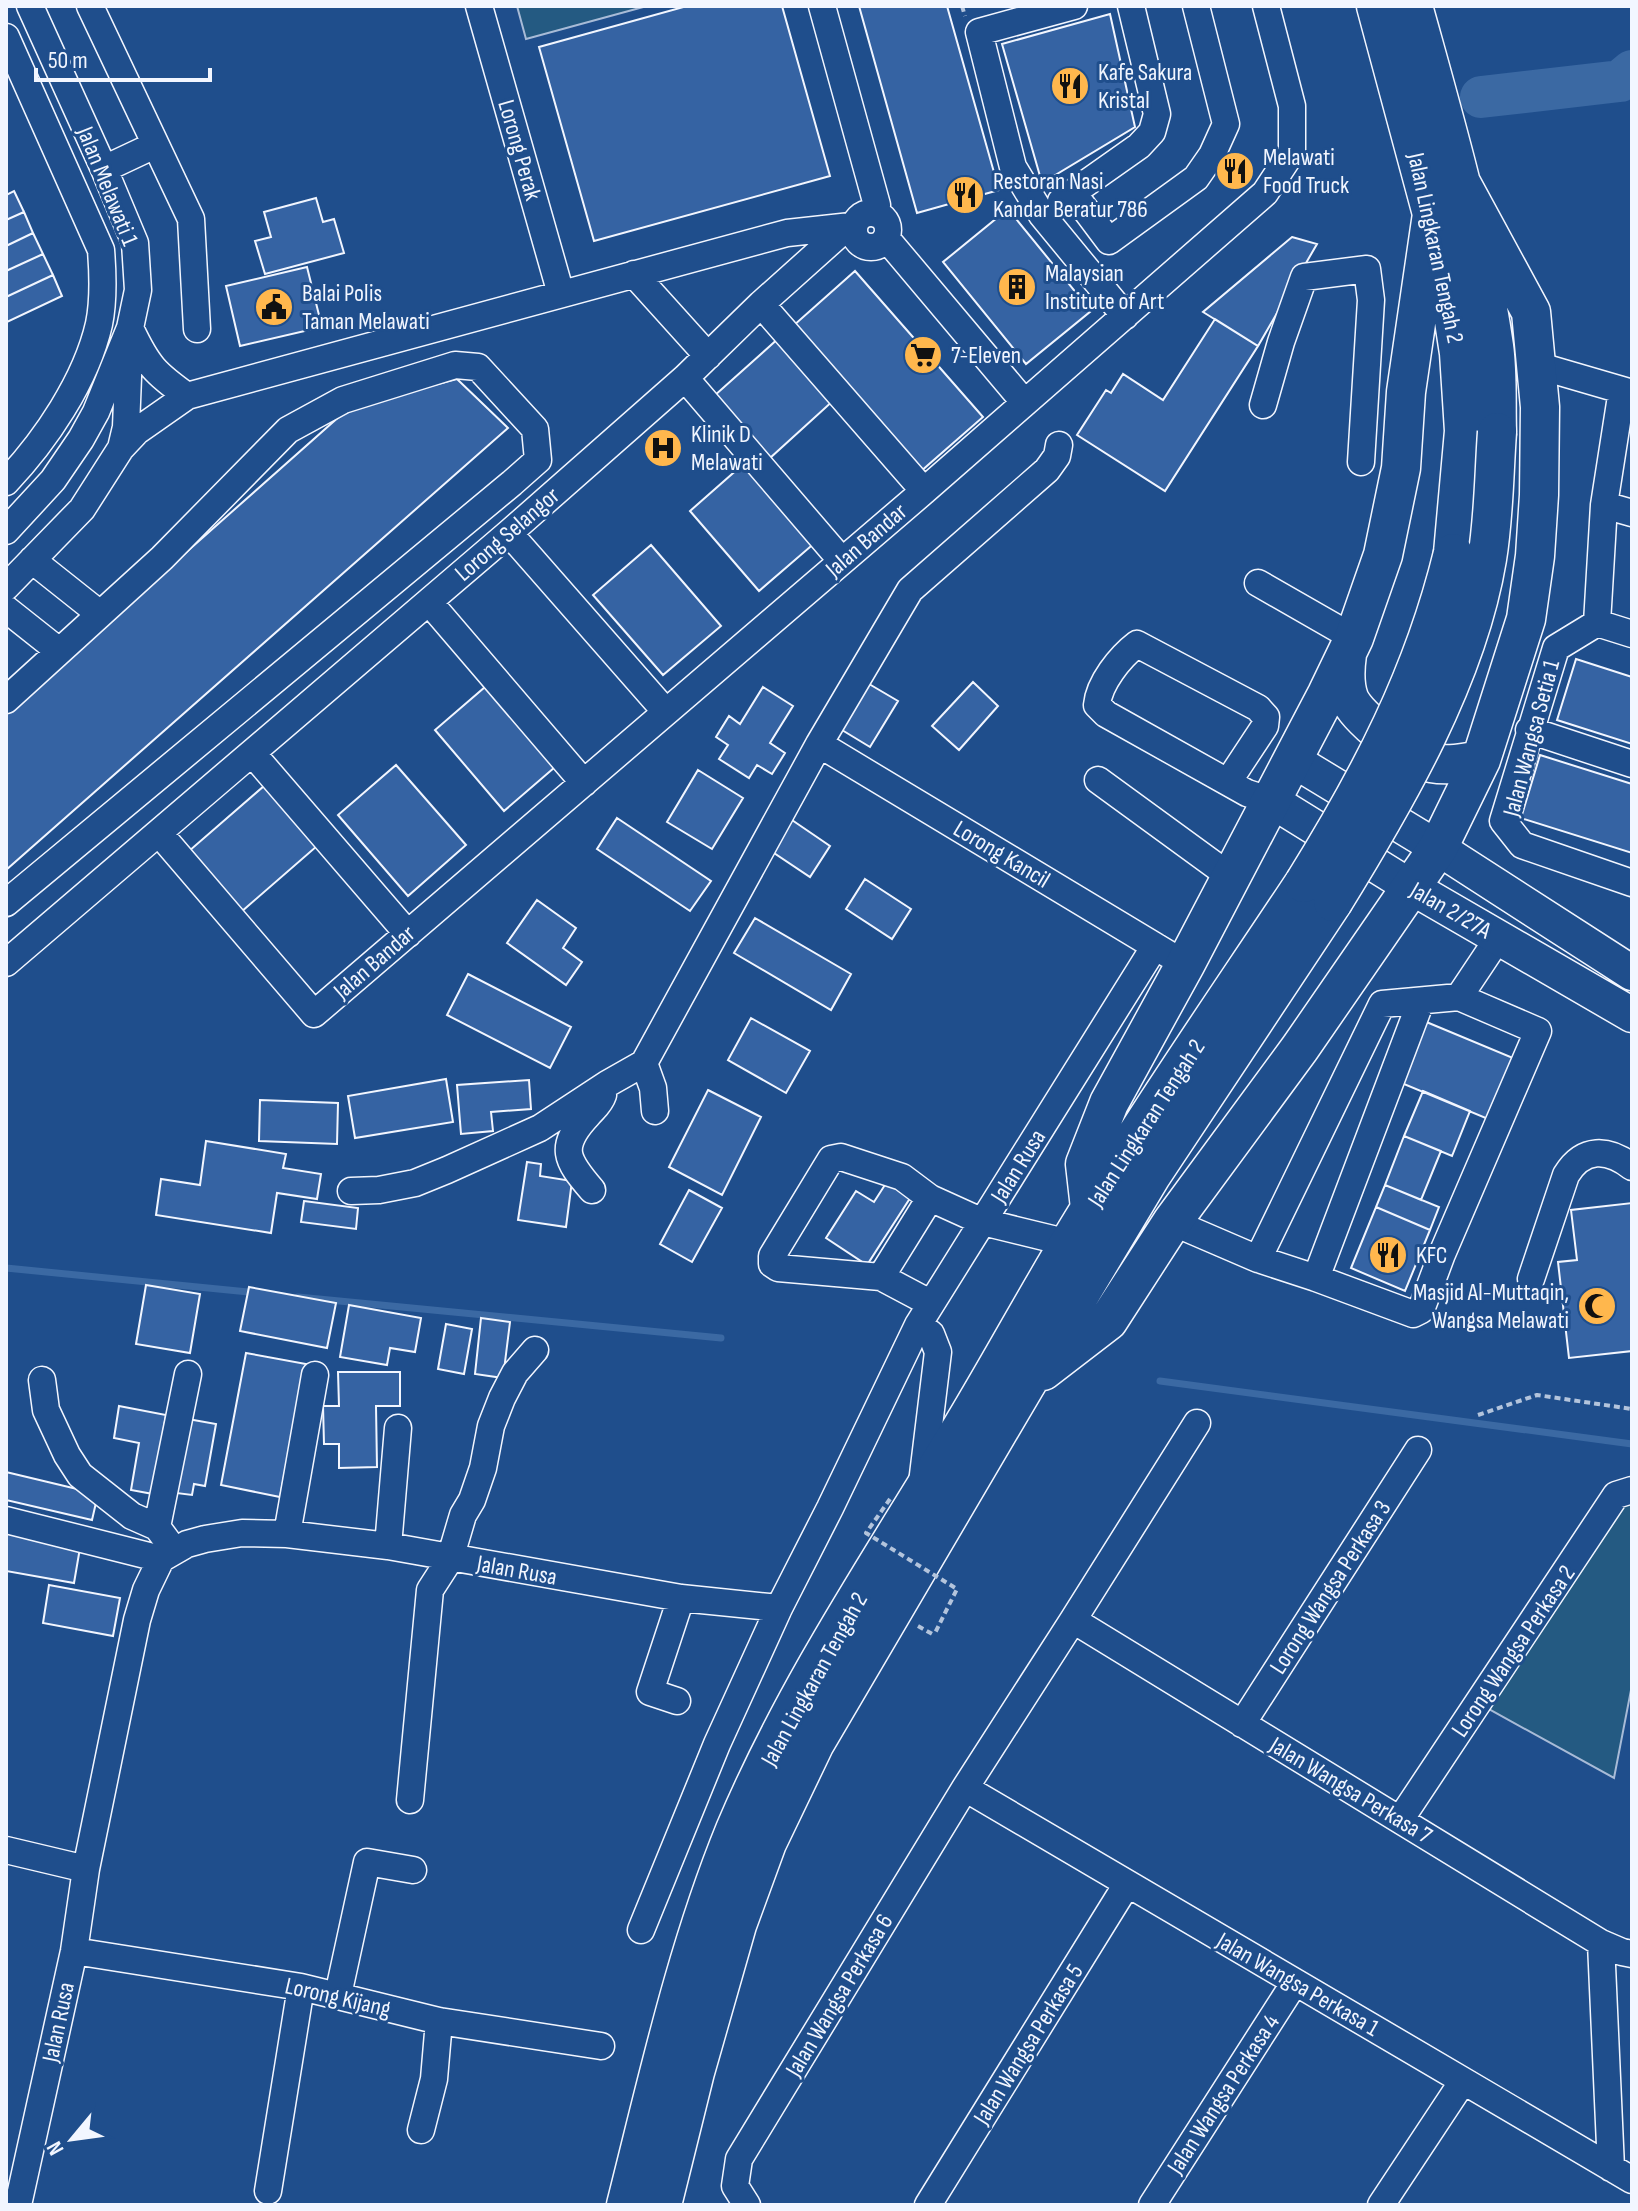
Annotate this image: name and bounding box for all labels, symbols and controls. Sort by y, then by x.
scale bar [36,32,210,82]
text: 50 m [48,46,88,75]
place label: Kafe Sakura Kristal [1098,58,1192,115]
restaurant icon: Kafe Sakura Kristal [1049,65,1091,107]
street label: Lorong Perak [491,96,548,204]
street label: Jalan Melawati 1 [70,121,145,251]
place label: Melawati Food Truck [1263,143,1349,200]
street label: Jalan Lingkaran Tengah 2 [1401,149,1470,346]
restaurant icon: Melawati Food Truck [1214,150,1256,192]
place label: Restoran Nasi Kandar Beratur 786 [993,167,1148,224]
restaurant icon: Restoran Nasi Kandar Beratur 786 [944,174,986,216]
place label: Malaysian Institute of Art [1045,259,1164,316]
building icon: Malaysian Institute of Art [996,266,1038,308]
place label: Balai Polis Taman Melawati [302,279,430,336]
public building icon: Balai Polis Taman Melawati [253,286,295,328]
supermarket icon: 7-Eleven [902,334,944,376]
place label: 7-Eleven [951,341,1021,370]
place label: Klinik D Melawati [691,420,763,477]
hospital icon: Klinik D Melawati [642,427,684,469]
street label: Lorong Selangor [449,481,566,588]
street label: Jalan Bandar [819,497,913,584]
street label: Jalan Wangsa Setia 1 [1496,656,1566,820]
street label: Lorong Kancil [948,814,1055,895]
street label: Jalan 2/27A [1404,875,1497,946]
street label: Jalan Bandar [327,919,421,1006]
street label: Jalan Lingkaran Tengah 2 [1081,1034,1211,1213]
street label: Jalan Rusa [984,1124,1052,1209]
restaurant icon: KFC [1367,1234,1409,1276]
place label: KFC [1416,1241,1448,1270]
place label: Masjid Al-Muttaqin, Wangsa Melawati [1413,1278,1569,1335]
mosque icon: Masjid Al-Muttaqin, Wangsa Melawati [1576,1285,1618,1327]
street label: Lorong Wangsa Perkasa 3 [1264,1495,1397,1679]
street label: Jalan Rusa [474,1549,559,1592]
street label: Lorong Wangsa Perkasa 2 [1445,1560,1582,1743]
street label: Jalan Lingkaran Tengah 2 [754,1587,874,1772]
street label: Jalan Wangsa Perkasa 7 [1264,1730,1437,1850]
street label: Jalan Wangsa Perkasa 6 [779,1909,899,2083]
street label: Jalan Wangsa Perkasa 1 [1211,1926,1385,2043]
street label: Jalan Wangsa Perkasa 5 [967,1959,1089,2131]
street label: Lorong Kijang [282,1971,394,2024]
street label: Jalan Rusa [36,1980,81,2066]
street label: Jalan Wangsa Perkasa 4 [1161,2009,1286,2180]
north arrow [32,2099,112,2179]
text: N [41,2136,70,2160]

